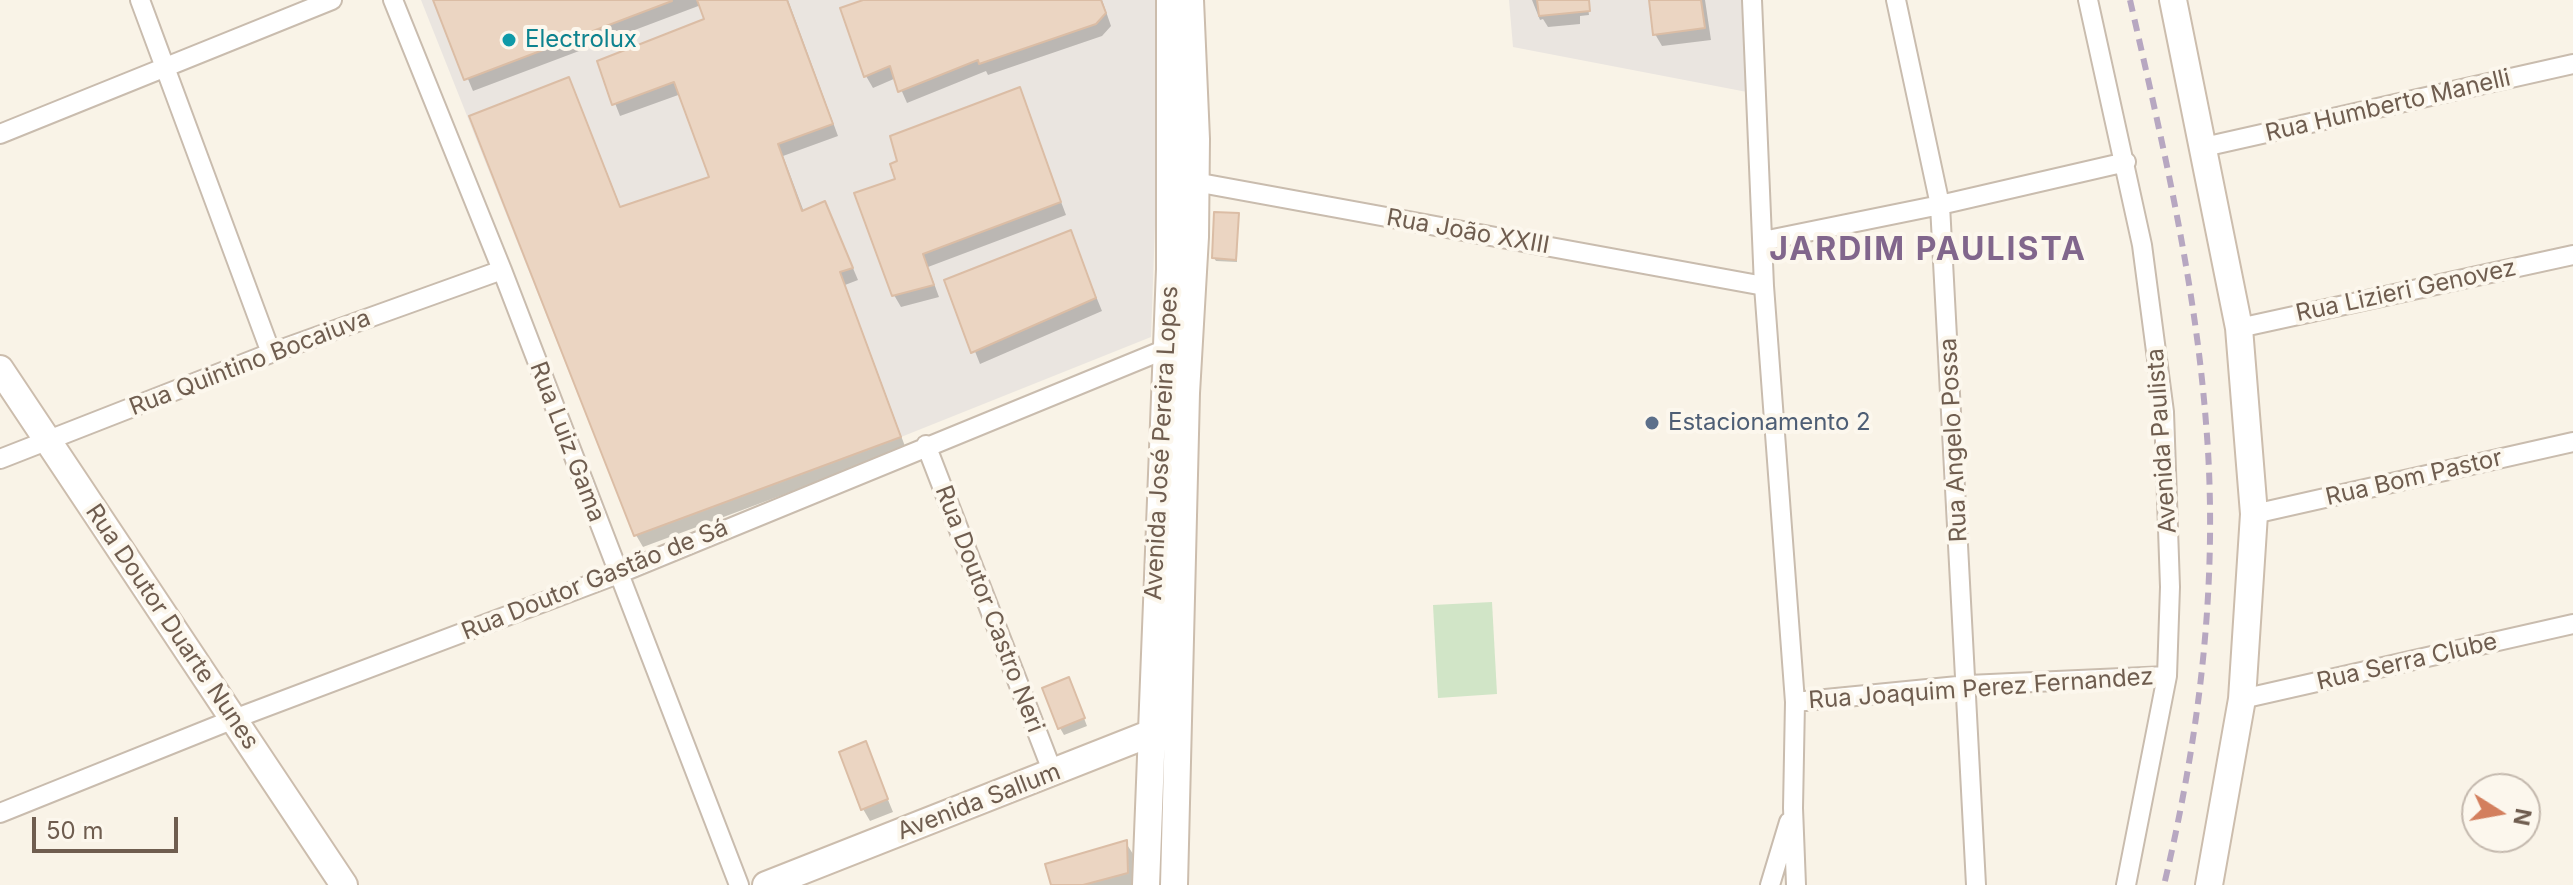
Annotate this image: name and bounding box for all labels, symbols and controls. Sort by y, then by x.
place label: Electrolux [525,26,637,54]
marker: Electrolux [500,31,518,49]
street label: Rua Humberto Manelli [2263,64,2513,148]
street label: Rua João XXIII [1384,204,1552,260]
district label: JARDIM PAULISTA [1769,231,2087,269]
street label: Rua Lizieri Genovez [2293,254,2519,328]
street label: Avenida José Pereira Lopes [1139,285,1185,601]
street label: Rua Quintino Bocaiuva [125,304,375,422]
street label: Rua Angelo Possa [1934,337,1974,543]
street label: Avenida Paulista [2141,347,2183,535]
street label: Rua Luiz Gama [523,358,611,526]
place label: Estacionamento 2 [1668,409,1871,437]
marker: Estacionamento 2 [1643,414,1661,432]
street label: Rua Bom Pastor [2323,444,2505,512]
street label: Rua Doutor Castro Neri [929,481,1049,737]
street label: Rua Doutor Duarte Nunes [79,499,265,755]
street label: Rua Doutor Gastão de Sá [458,513,732,647]
street label: Rua Serra Clube [2314,627,2500,697]
street label: Rua Joaquim Perez Fernandez [1808,663,2154,715]
street label: Avenida Sallum [893,758,1065,846]
north arrow [2461,773,2541,853]
scale bar [36,801,182,851]
text: N [2508,806,2537,828]
text: 50 m [46,816,104,845]

